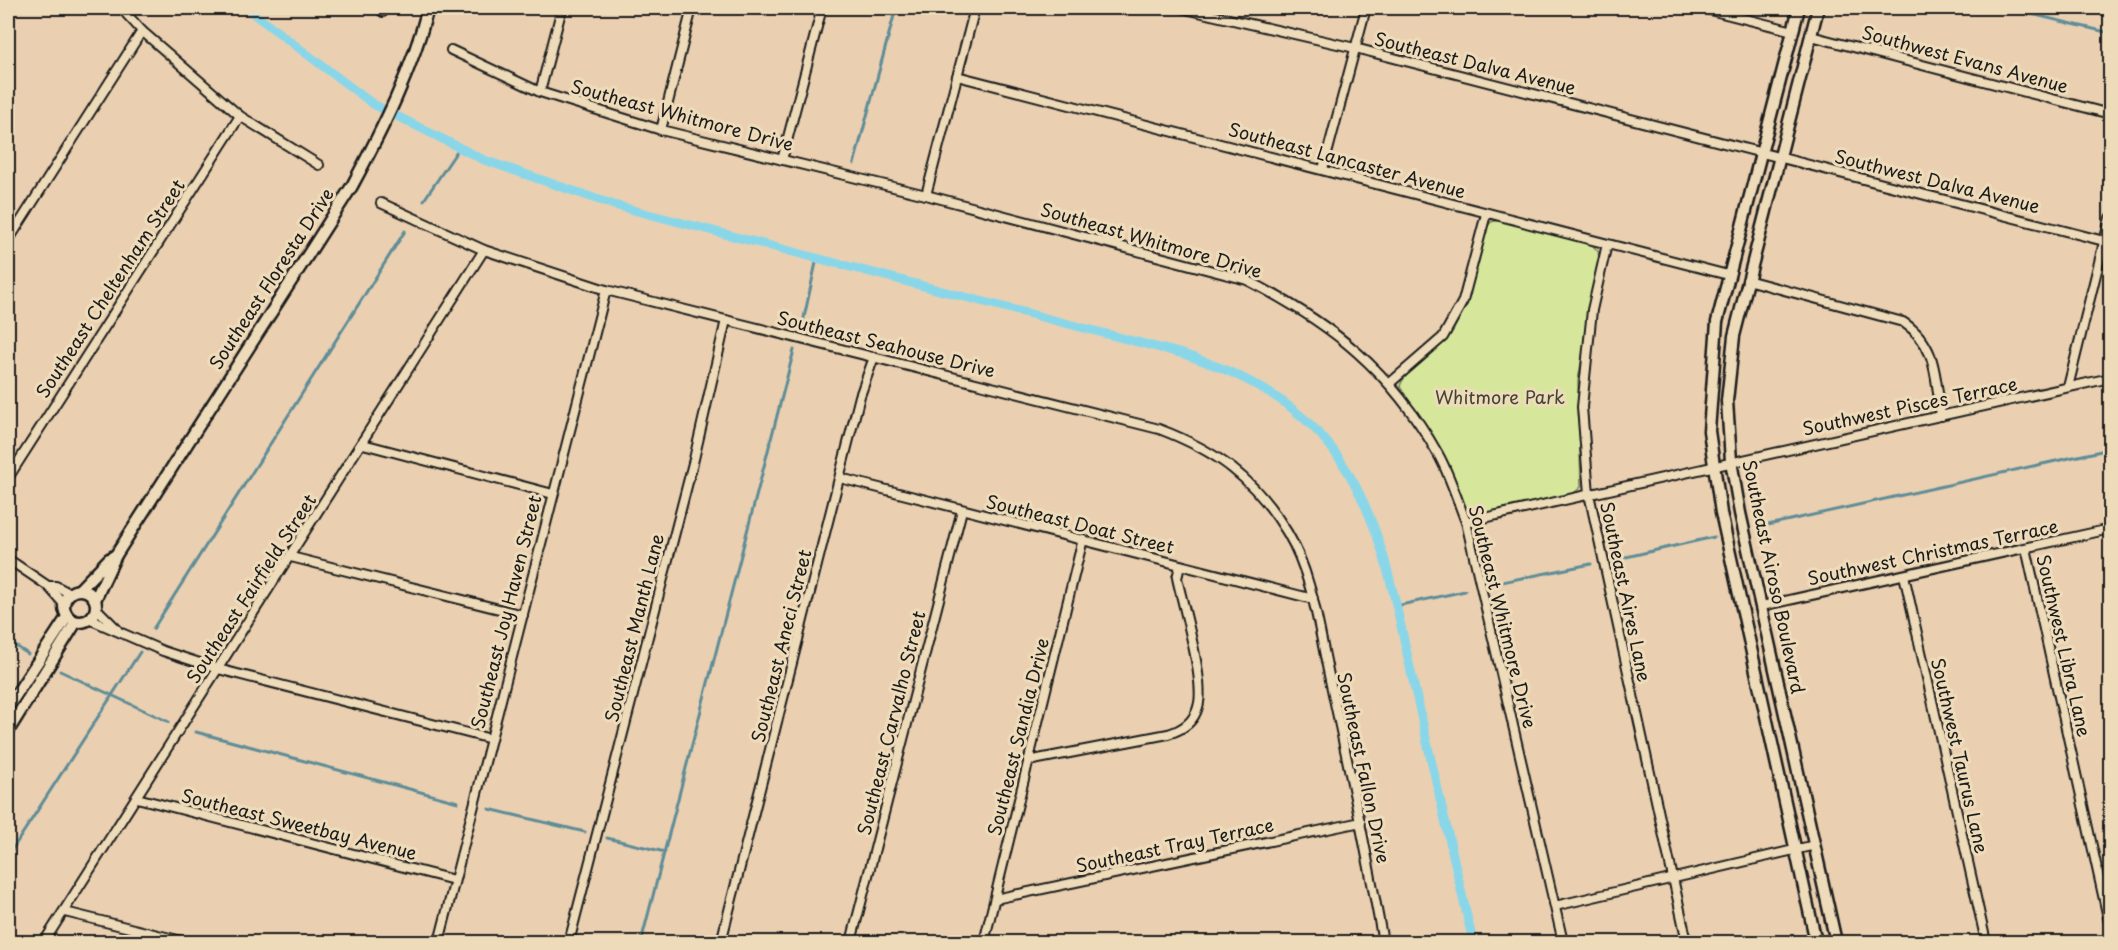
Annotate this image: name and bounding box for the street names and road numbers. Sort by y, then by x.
street label: Southwest Evans Avenue [1859,18,2072,99]
street label: Southeast Dalva Avenue [1372,24,1579,101]
street label: Southeast Whitmore Drive [568,72,797,157]
street label: Southeast Lancaster Avenue [1226,115,1469,204]
street label: Southwest Dalva Avenue [1832,142,2043,219]
street label: Southeast Cheltenham Street [29,173,191,403]
street label: Southeast Floresta Drive [202,182,340,374]
street label: Southeast Whitmore Drive [1038,195,1265,284]
street label: Southeast Seahouse Drive [775,303,998,384]
street label: Southwest Pisces Terrace [1800,370,2020,441]
street label: Southeast Airoso Boulevard [1736,457,1812,696]
street label: Southeast Doat Street [984,487,1177,560]
street label: Southeast Fairfield Street [179,488,322,688]
street label: Southeast Joy Haven Street [463,492,548,731]
street label: Southeast Aires Lane [1594,499,1659,684]
street label: Southeast Whitmore Drive [1463,502,1544,731]
street label: Southwest Christmas Terrace [1805,512,2060,591]
street label: Southeast Manth Lane [597,531,670,725]
street label: Southeast Aneci Street [744,546,818,745]
street label: Southwest Libra Lane [2030,552,2099,739]
street label: Southeast Carvalho Street [850,608,931,838]
street label: Southeast Sandia Drive [980,635,1055,838]
street label: Southwest Taurus Lane [1925,655,1996,856]
street label: Southeast Fallon Drive [1331,670,1398,866]
street label: Southeast Sweetbay Avenue [179,781,420,866]
street label: Southeast Tray Terrace [1073,810,1276,879]

